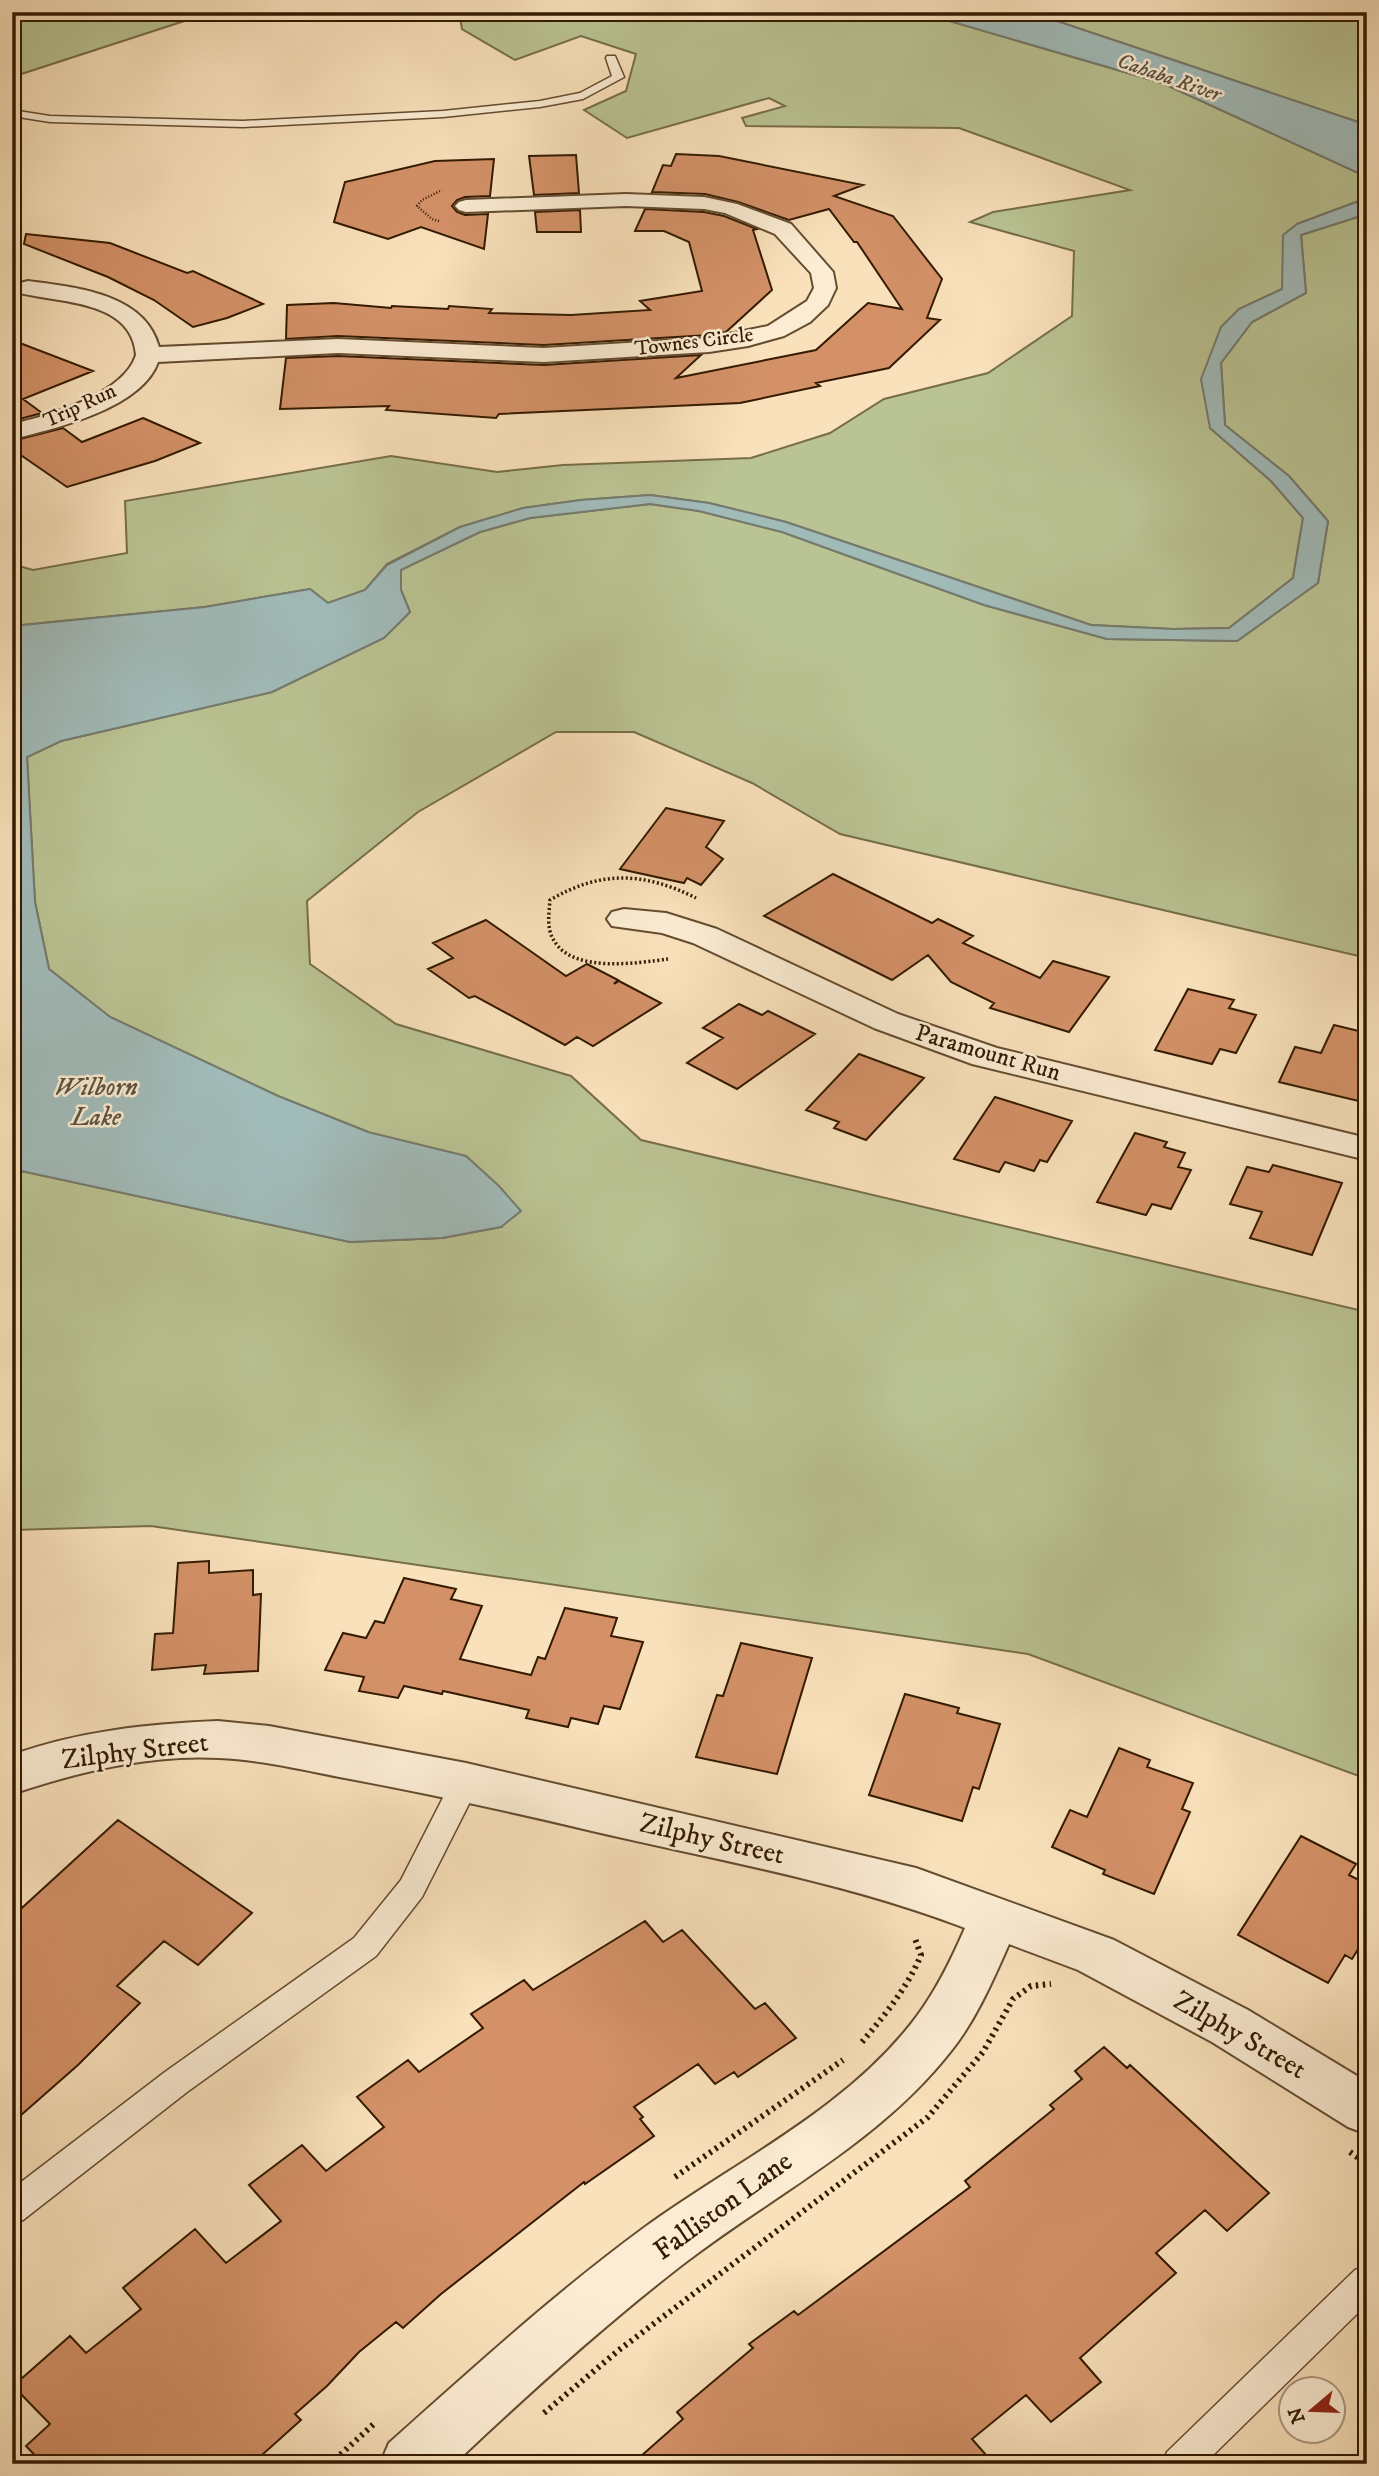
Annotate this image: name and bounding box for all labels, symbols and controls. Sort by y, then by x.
water label: Cahaba River [1114,48,1226,108]
street label: Townes Circle [633,322,755,362]
street label: Trip Run [40,378,120,434]
street label: Paramount Run [912,1018,1065,1088]
water label: Wilborn Lake [54,1071,138,1134]
street label: Zilphy Street [60,1725,210,1777]
street label: Zilphy Street [636,1805,788,1873]
street label: Zilphy Street [1167,1983,1313,2087]
street label: Falliston Lane [647,2144,799,2268]
north arrow [1278,2374,1348,2444]
text: N [1284,2404,1311,2426]

